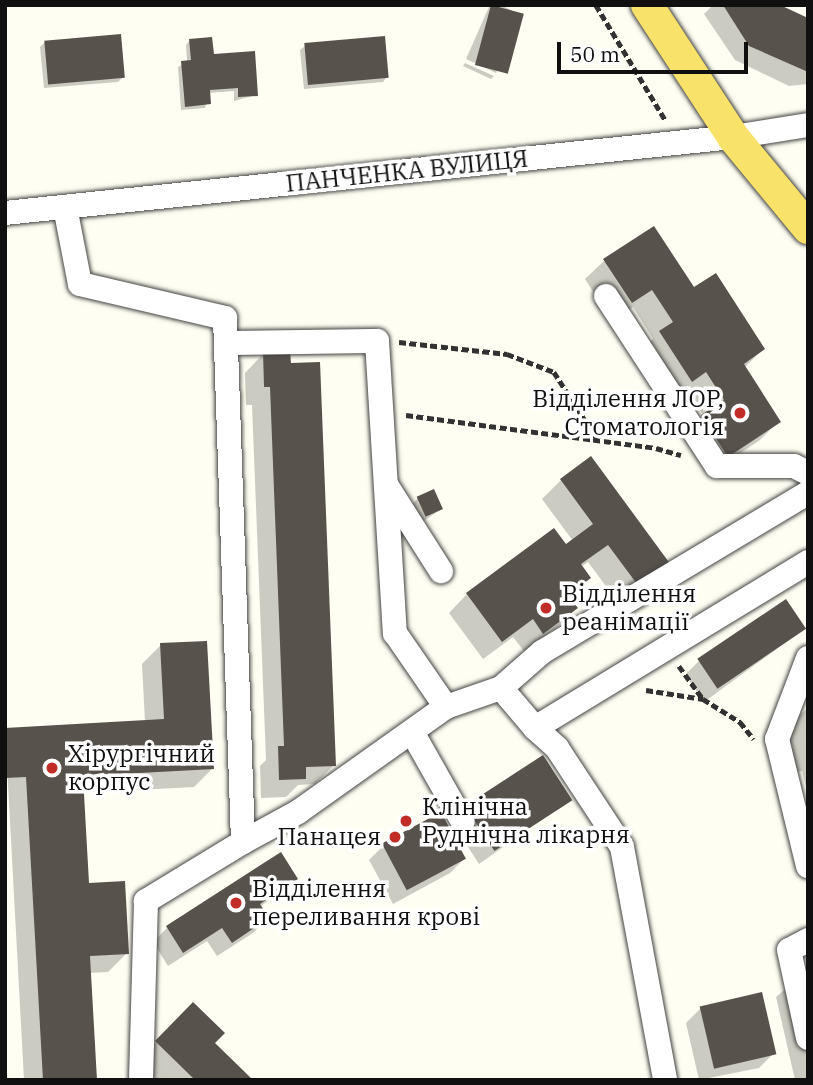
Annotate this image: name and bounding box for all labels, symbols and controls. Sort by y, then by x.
scale bar [561,28,752,72]
text: 50 m [570,40,620,68]
street label: ПАНЧЕНКА ВУЛИЦЯ [284,144,530,198]
place label: Відділення ЛОР, Стоматологія [532,385,724,441]
marker: Відділення ЛОР, Стоматологія [730,403,750,423]
place label: Відділення реанімації [562,580,696,636]
marker: Відділення реанімації [536,598,556,618]
place label: Хірургічний корпус [68,740,215,796]
marker: Хірургічний корпус [42,758,62,778]
place label: Клінічна Руднічна лікарня [422,793,630,849]
marker: Клінічна Руднічна лікарня [396,811,416,831]
place label: Панацея [277,823,381,851]
marker: Панацея [387,829,403,845]
place label: Відділення переливання крові [252,875,480,931]
marker: Відділення переливання крові [226,893,246,913]

